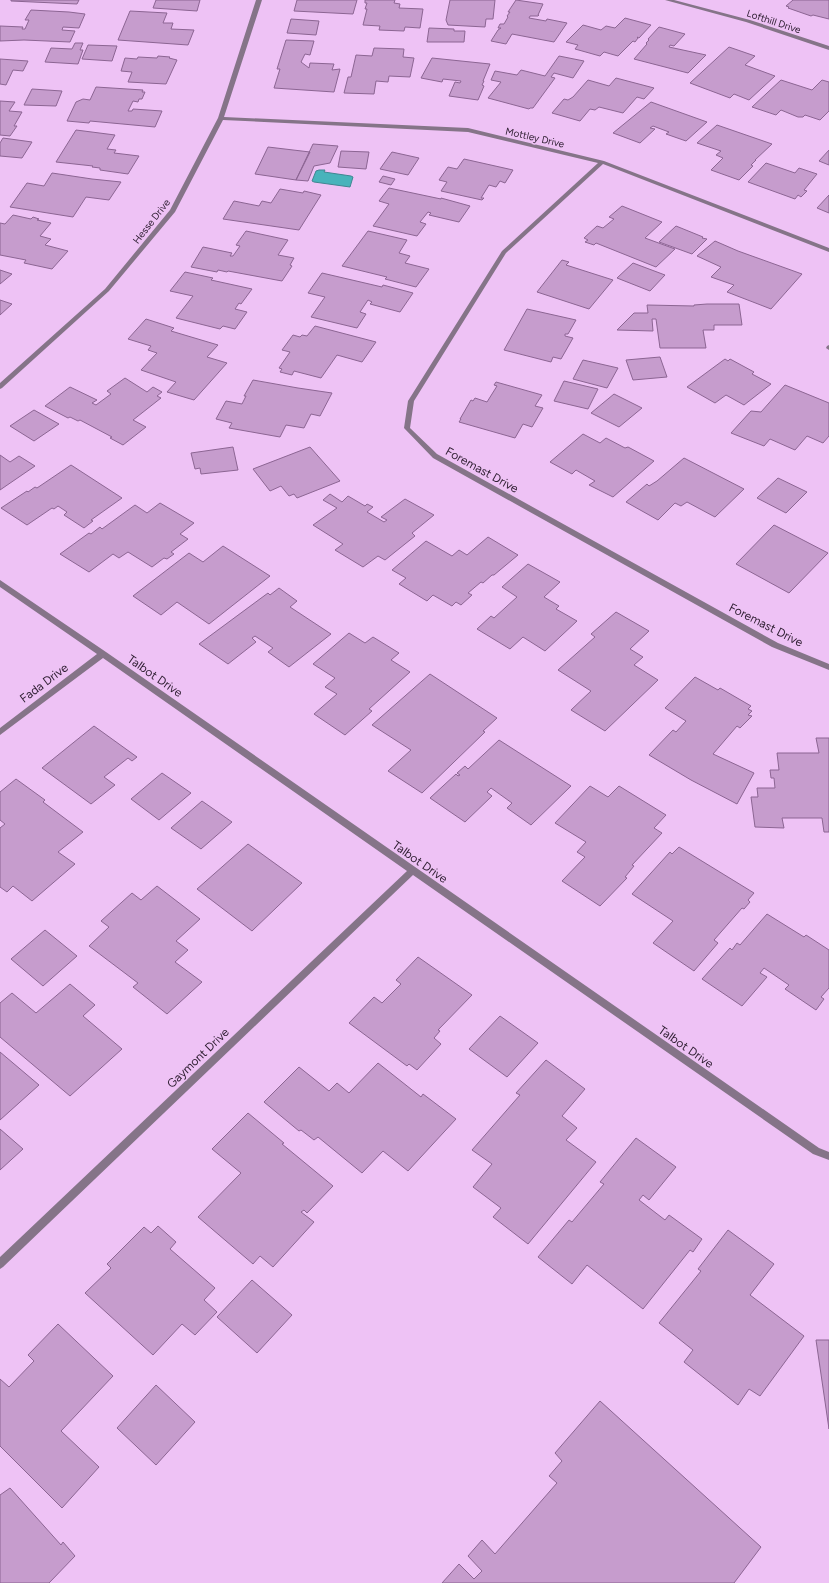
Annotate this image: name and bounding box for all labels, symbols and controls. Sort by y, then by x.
street label: Lofthill Drive [745,7,803,37]
street label: Mottley Drive [504,124,566,151]
street label: Hesse Drive [130,196,173,246]
street label: Foremast Drive [443,444,521,496]
street label: Foremast Drive [727,600,806,650]
street label: Talbot Drive [125,652,186,700]
street label: Fada Drive [17,660,71,706]
street label: Talbot Drive [390,838,451,886]
street label: Talbot Drive [656,1023,717,1071]
street label: Gaymont Drive [164,1025,232,1091]

